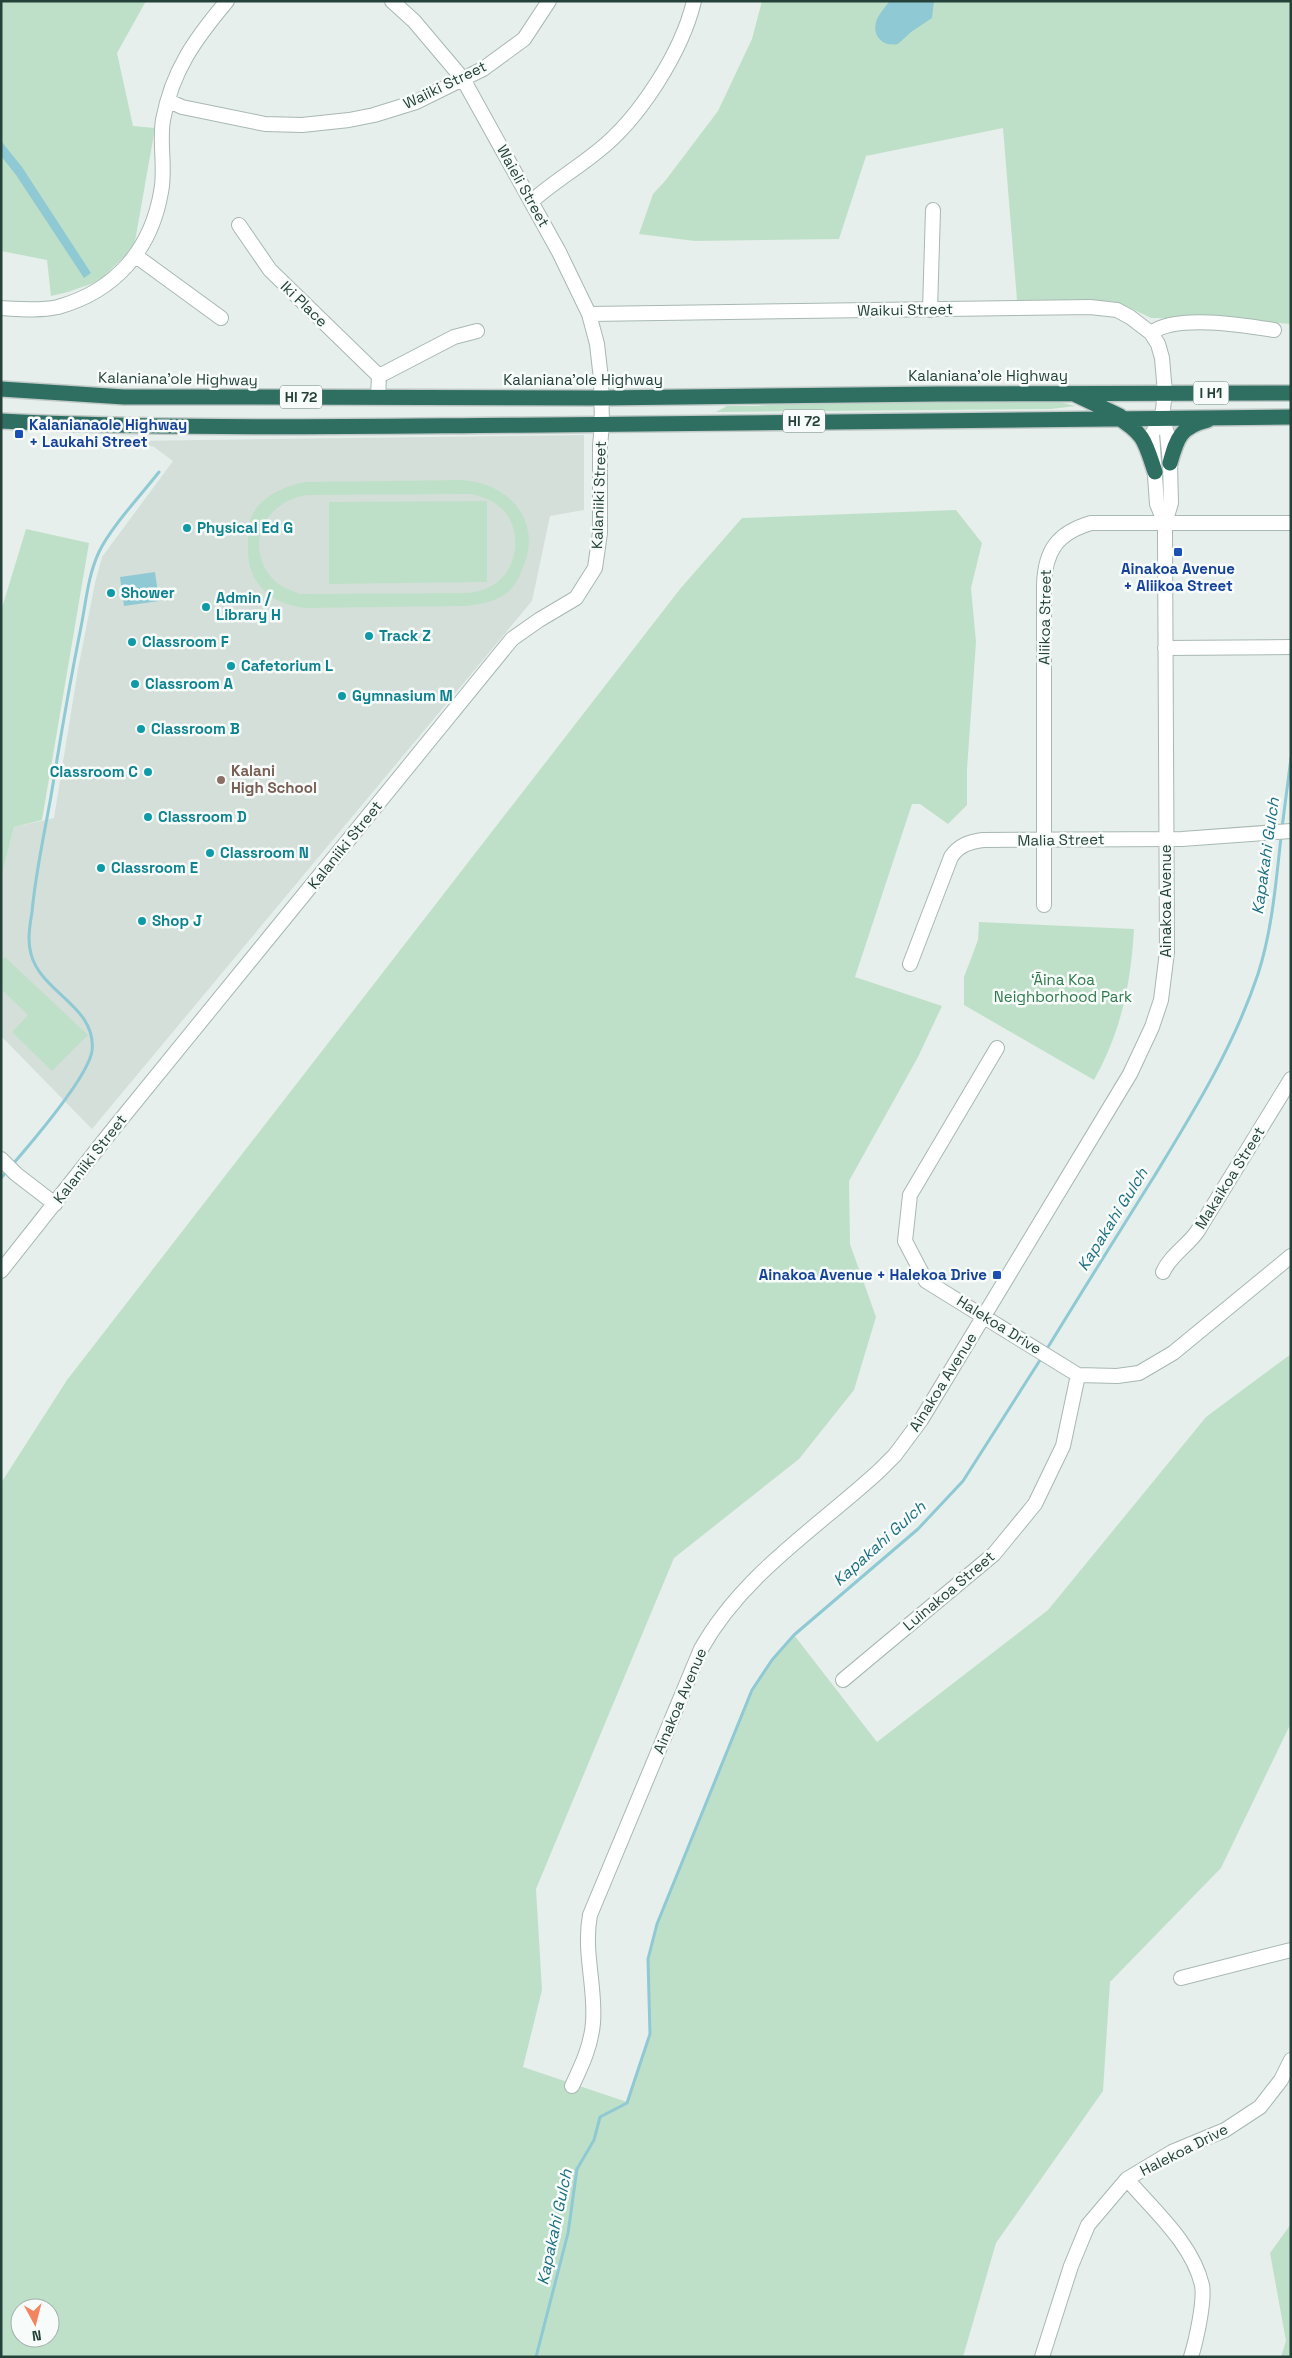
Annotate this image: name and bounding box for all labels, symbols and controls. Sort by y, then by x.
street label: Waiiki Street [400,56,490,113]
street label: Waieli Street [493,141,554,230]
street label: Iki Place [277,277,332,331]
street label: Waikui Street [857,299,953,320]
street label: Kalaniana’ole Highway [908,366,1068,385]
street label: Kalaniana’ole Highway [98,368,258,389]
street label: Kalaniana’ole Highway [503,370,663,389]
road number: I H1 [1194,382,1228,404]
road number: HI 72 [280,386,322,408]
road number: HI 72 [783,410,825,432]
place label: Kalanianaole Highway + Laukahi Street [29,415,187,451]
marker: Kalanianaole Highway + Laukahi Street [13,428,25,440]
street label: Kalaniiki Street [587,441,610,549]
place label: Physical Ed G [197,518,293,537]
marker: Physical Ed G [181,522,193,534]
marker: Ainakoa Avenue + Aliikoa Street [1172,546,1184,558]
place label: Ainakoa Avenue + Aliikoa Street [1121,559,1235,595]
street label: Aliikoa Street [1034,569,1055,665]
place label: Shower [121,583,175,602]
marker: Shower [105,587,117,599]
place label: Admin / Library H [216,588,281,624]
marker: Admin / Library H [200,601,212,613]
place label: Track Z [379,626,431,645]
marker: Track Z [363,630,375,642]
place label: Classroom F [142,632,229,651]
marker: Classroom F [126,636,138,648]
place label: Cafetorium L [241,656,333,675]
marker: Cafetorium L [225,660,237,672]
place label: Classroom A [145,674,233,693]
marker: Classroom A [129,678,141,690]
place label: Gymnasium M [352,686,453,705]
marker: Gymnasium M [336,690,348,702]
place label: Classroom B [151,719,240,738]
marker: Classroom B [135,723,147,735]
place label: Kalani High School [231,761,317,797]
place label: Classroom C [50,762,138,781]
marker: Classroom C [142,766,154,778]
marker: Kalani High School [215,774,227,786]
water label: Kapakahi Gulch [1247,795,1284,916]
street label: Kalaniiki Street [303,797,386,893]
place label: Classroom D [158,807,247,826]
marker: Classroom D [142,811,154,823]
street label: Malia Street [1017,829,1105,850]
place label: Classroom N [220,843,309,862]
street label: Ainakoa Avenue [1156,844,1175,958]
marker: Classroom N [204,847,216,859]
place label: Classroom E [111,858,198,877]
marker: Classroom E [95,862,107,874]
place label: Shop J [152,911,202,930]
marker: Shop J [136,915,148,927]
park label: ‘Āina Koa Neighborhood Park [994,970,1132,1006]
street label: Kalaniiki Street [49,1110,130,1207]
street label: Makaikoa Street [1191,1123,1269,1232]
water label: Kapakahi Gulch [1072,1163,1153,1275]
place label: Ainakoa Avenue + Halekoa Drive [759,1265,987,1284]
marker: Ainakoa Avenue + Halekoa Drive [991,1269,1003,1281]
street label: Halekoa Drive [953,1291,1045,1358]
street label: Ainakoa Avenue [905,1329,981,1435]
water label: Kapakahi Gulch [829,1495,931,1591]
street label: Luinakoa Street [899,1547,999,1635]
street label: Ainakoa Avenue [649,1645,710,1757]
street label: Halekoa Drive [1137,2119,1231,2180]
water label: Kapakahi Gulch [532,2166,577,2287]
north arrow [10,2298,60,2348]
text: N [31,2326,42,2345]

